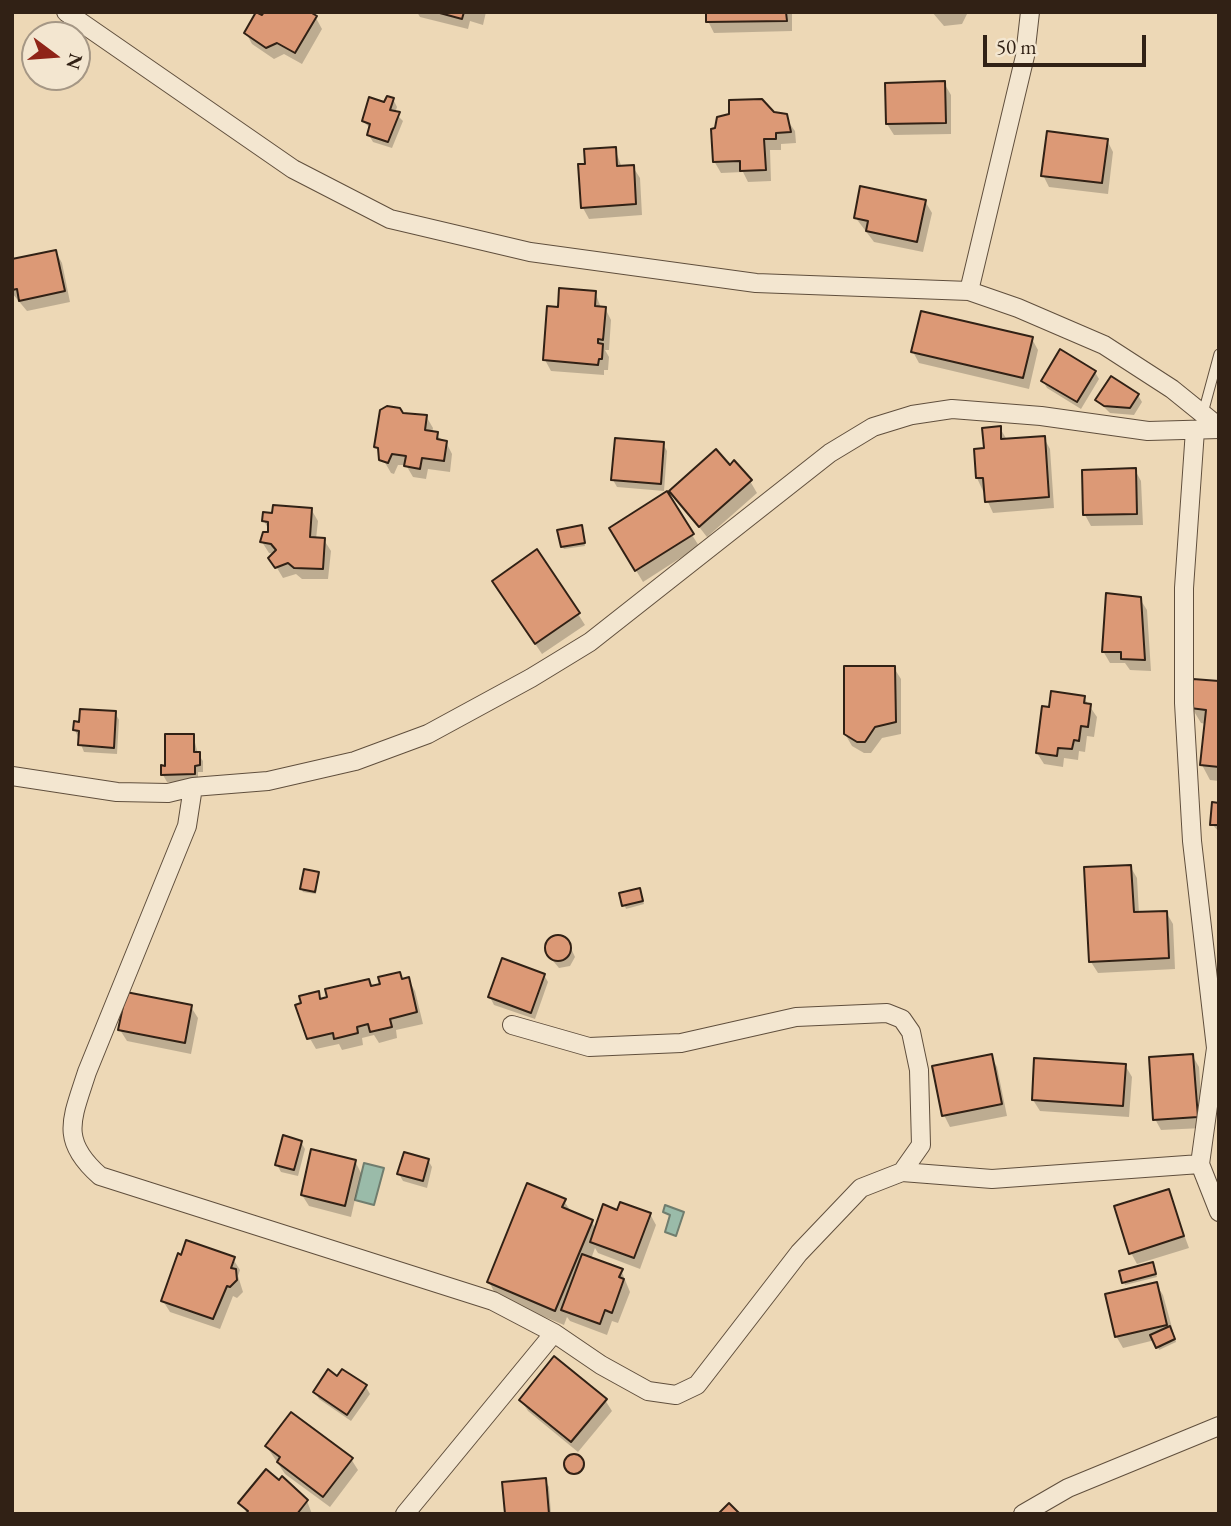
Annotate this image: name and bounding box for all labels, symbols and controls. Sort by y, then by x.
north arrow [21,21,91,91]
scale bar [986,21,1149,65]
text: 50 m [996,33,1037,60]
text: N [61,51,89,72]

